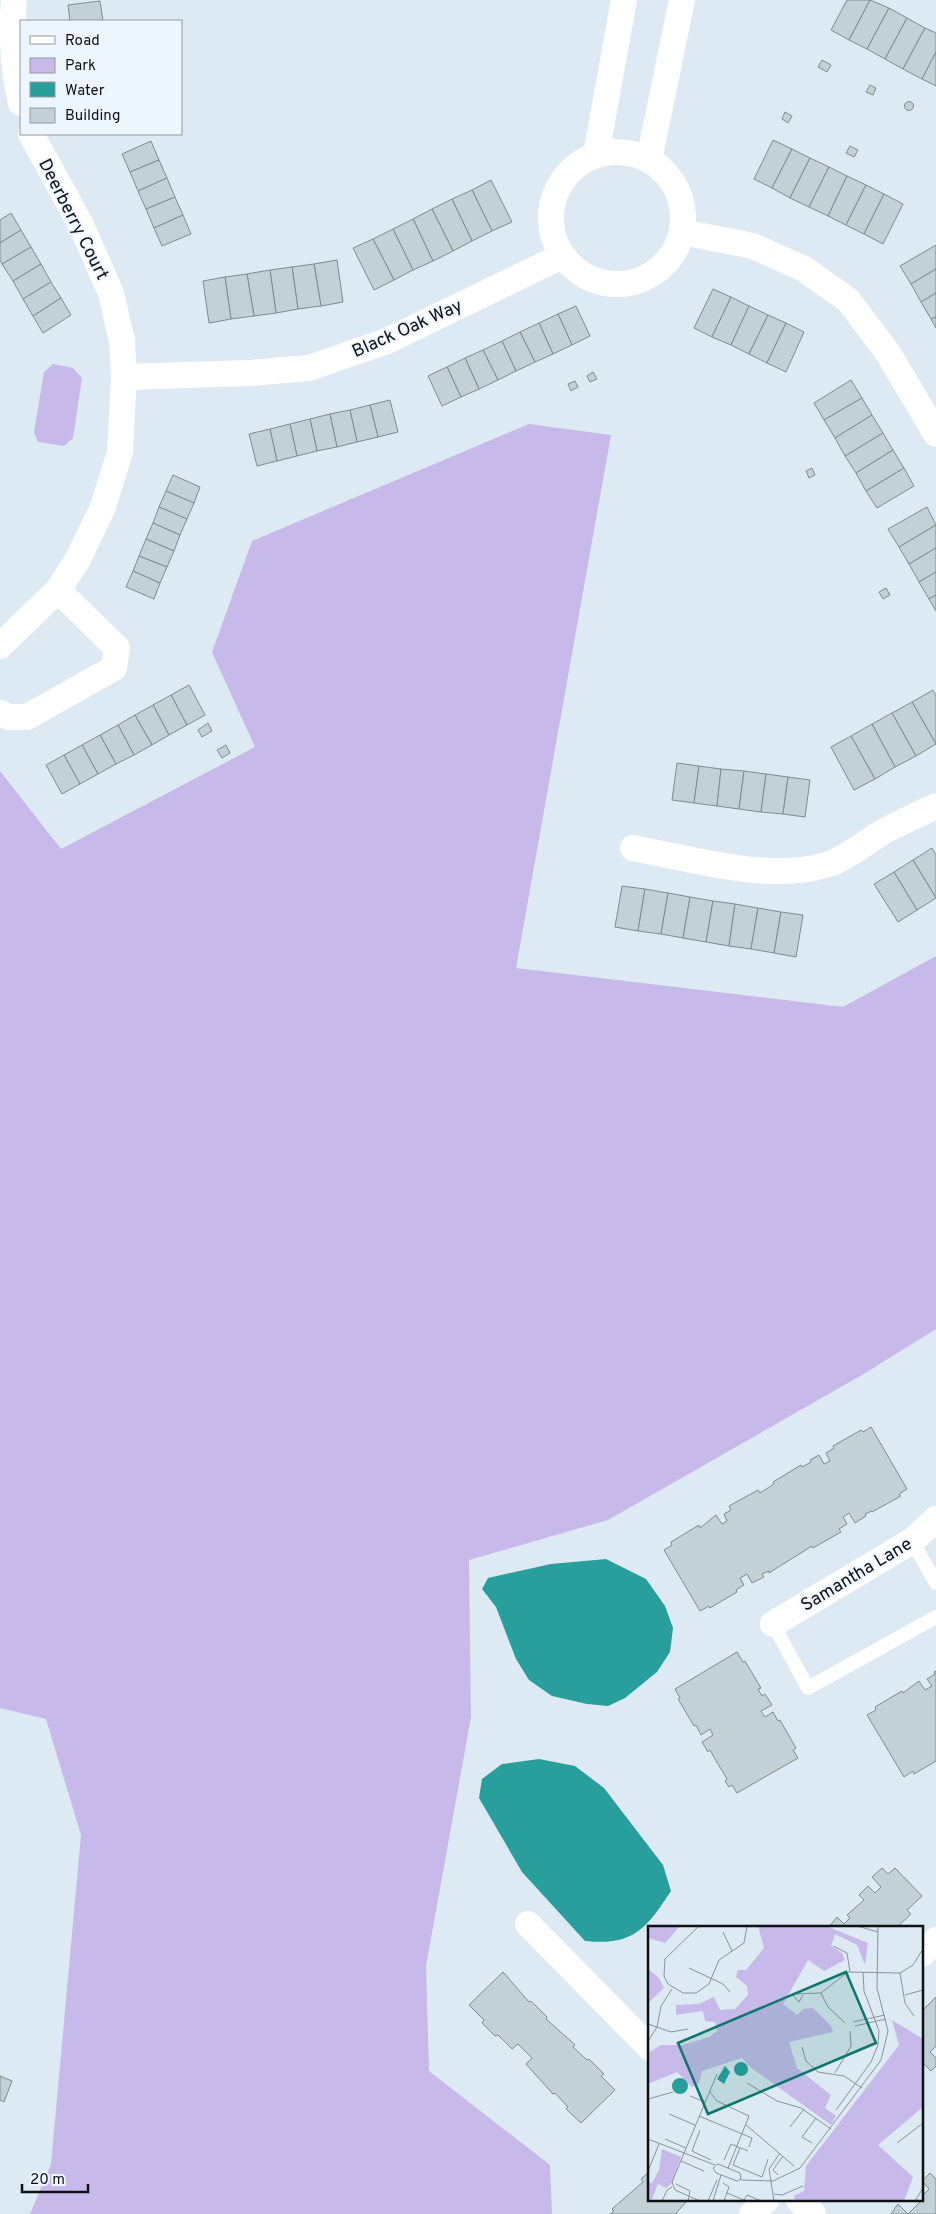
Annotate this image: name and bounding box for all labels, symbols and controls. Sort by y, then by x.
legend [20,20,182,135]
text: Road [65,32,100,51]
text: Park [65,57,96,76]
text: Water [65,82,105,101]
text: Building [65,107,120,126]
street label: Deerberry Court [32,155,113,284]
street label: Black Oak Way [349,295,466,364]
street label: Samantha Lane [797,1533,917,1617]
inset map [648,1926,924,2202]
scale bar [22,2162,89,2194]
text: 20 m [30,2171,65,2190]

